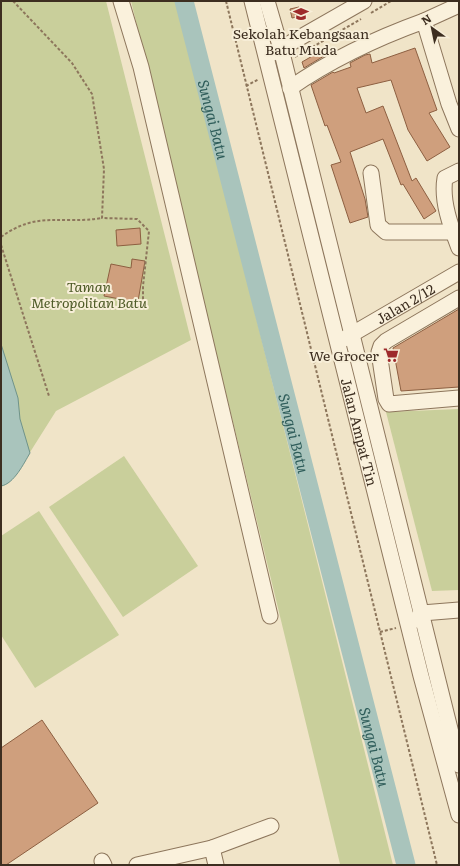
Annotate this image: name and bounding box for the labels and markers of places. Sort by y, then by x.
school or university icon: Sekolah Kebangsaan Batu Muda [292,5,310,23]
place label: Sekolah Kebangsaan Batu Muda [233,23,369,59]
place label: We Grocer [309,345,379,365]
supermarket icon: We Grocer [382,346,400,364]

